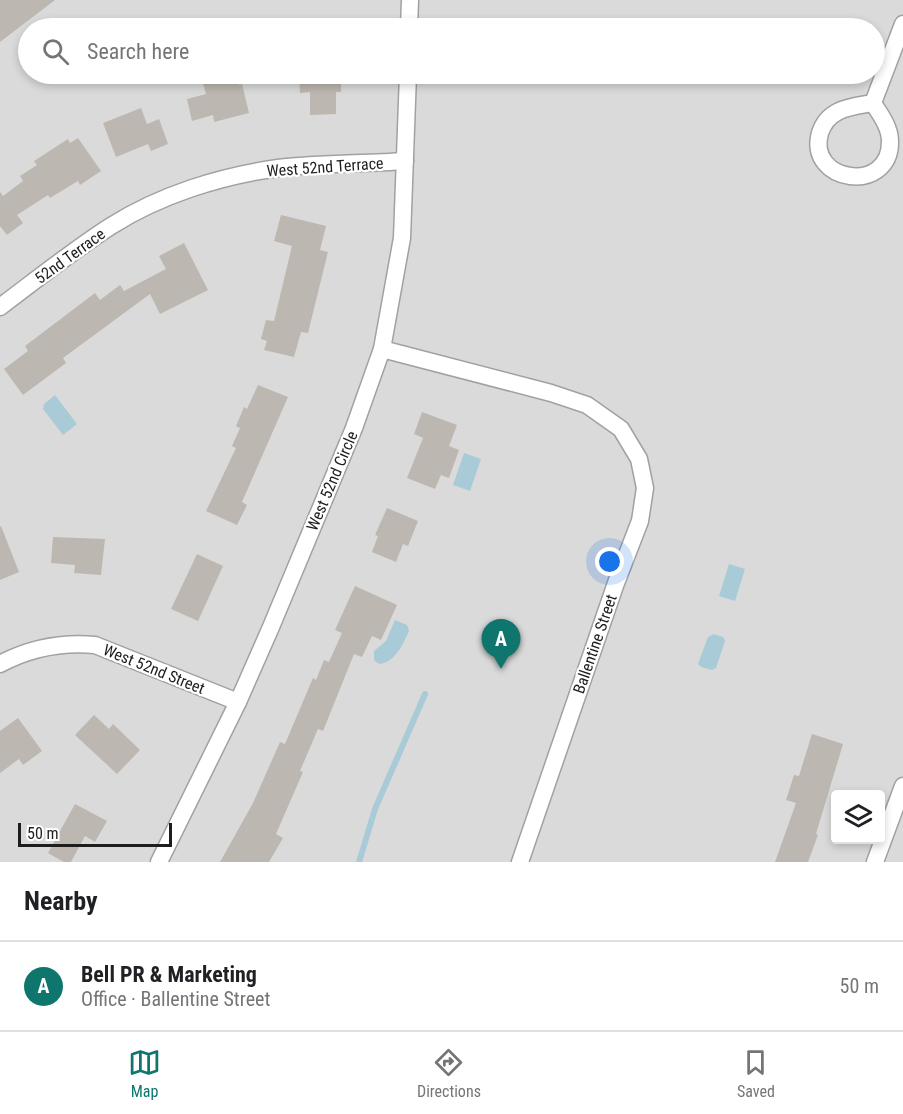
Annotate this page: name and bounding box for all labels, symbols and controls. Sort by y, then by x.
search box [18,18,885,84]
icon: search [39,35,72,68]
text: Search here [87,39,189,64]
street label: West 52nd Terrace [266,153,384,181]
street label: 52nd Terrace [31,224,109,288]
street label: West 52nd Circle [302,428,362,534]
your location [595,547,624,576]
street label: Ballentine Street [569,592,621,696]
pin: A [482,620,520,669]
street label: West 52nd Street [100,640,208,698]
map controls [831,790,885,844]
button: layers [831,790,885,844]
scale bar [18,820,172,848]
text: 50 m [27,824,59,843]
text: Nearby [24,886,98,916]
text: Bell PR & Marketing [81,962,257,987]
text: A [38,974,49,998]
text: 50 m [840,974,879,998]
text: Office · Ballentine Street [81,987,270,1011]
tab: Map [128,1046,161,1101]
tab: Directions [417,1046,481,1101]
tab: Saved [737,1046,775,1101]

